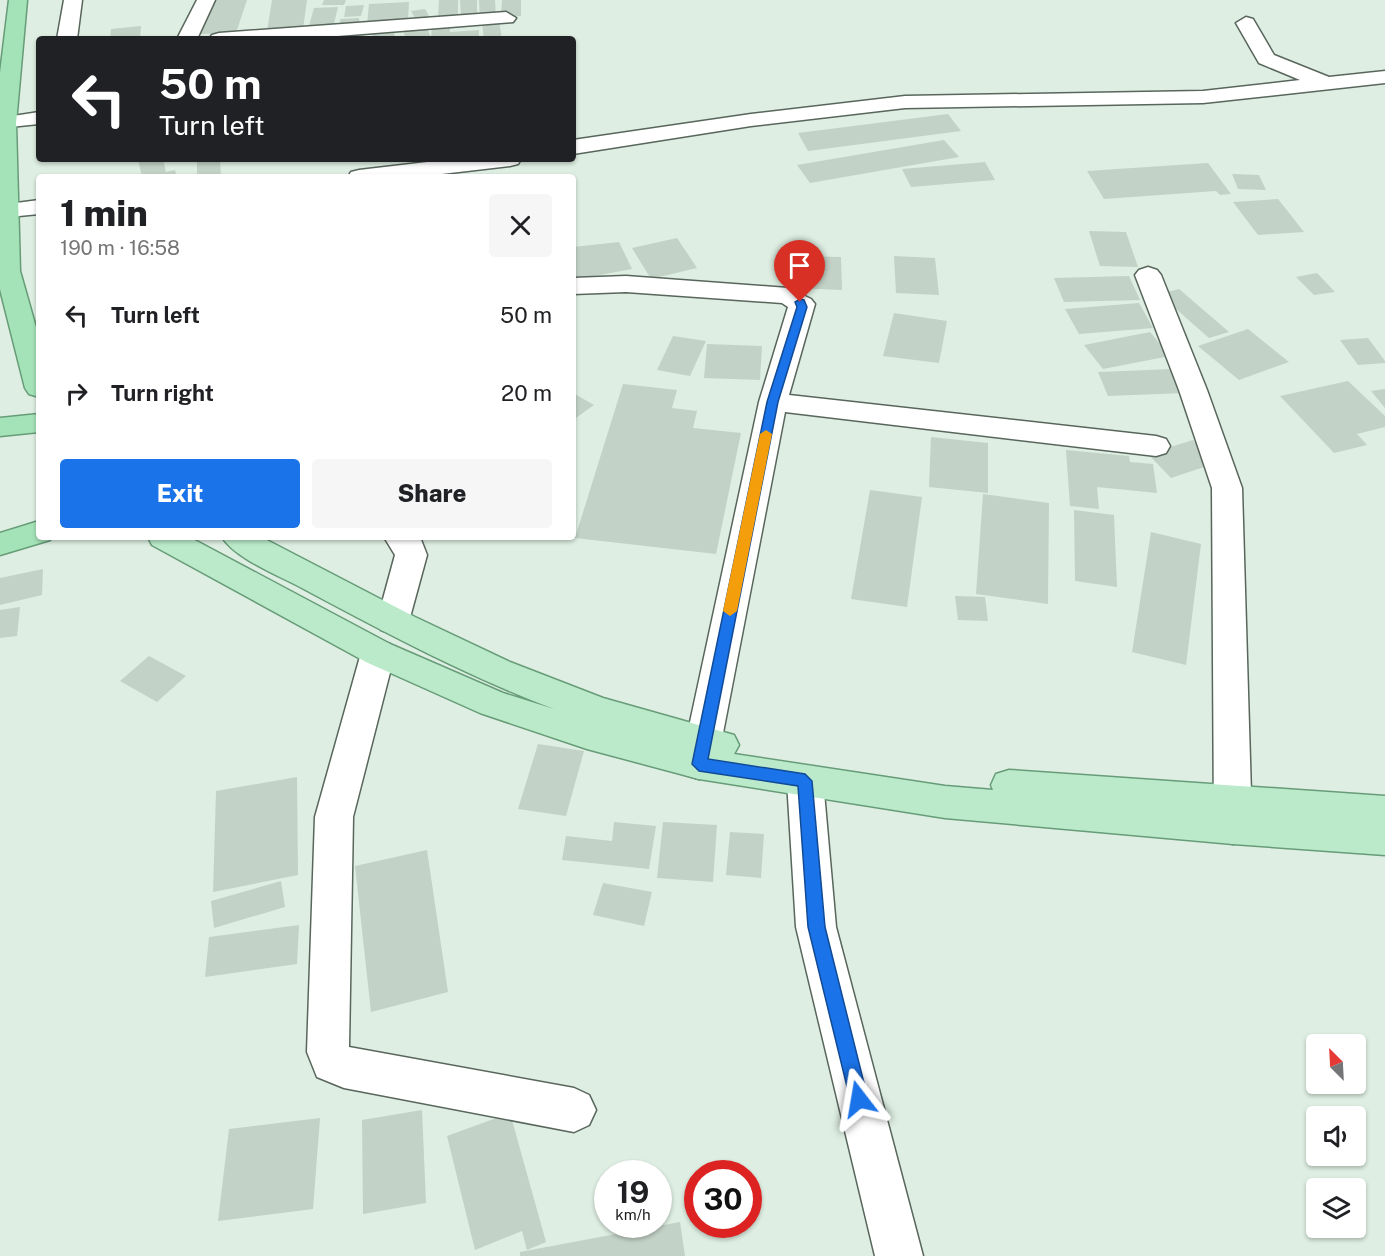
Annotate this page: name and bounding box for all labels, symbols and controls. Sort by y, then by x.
text: 50 m [159,59,262,108]
icon: left [60,60,138,138]
text: Turn left [159,109,265,141]
text: 1 min [60,192,148,234]
button: close [489,194,552,257]
text: 190 m · 16:58 [60,236,180,260]
pin [774,240,825,302]
icon: arrive [783,249,816,282]
icon: left [60,299,93,332]
text: Turn left [111,302,200,328]
text: 50 m [500,302,552,328]
icon: right [60,377,93,410]
text: Turn right [111,380,214,406]
text: 20 m [501,380,552,406]
button: Exit [60,459,300,528]
button: Share [312,459,552,528]
north arrow [1306,1034,1366,1094]
map controls [1306,1034,1366,1238]
position arrow [827,1067,891,1131]
button: sound [1306,1106,1366,1166]
speed limit sign: 30 [684,1160,762,1238]
text: 19 [617,1174,649,1210]
button: layers [1306,1178,1366,1238]
text: km/h [615,1206,651,1223]

